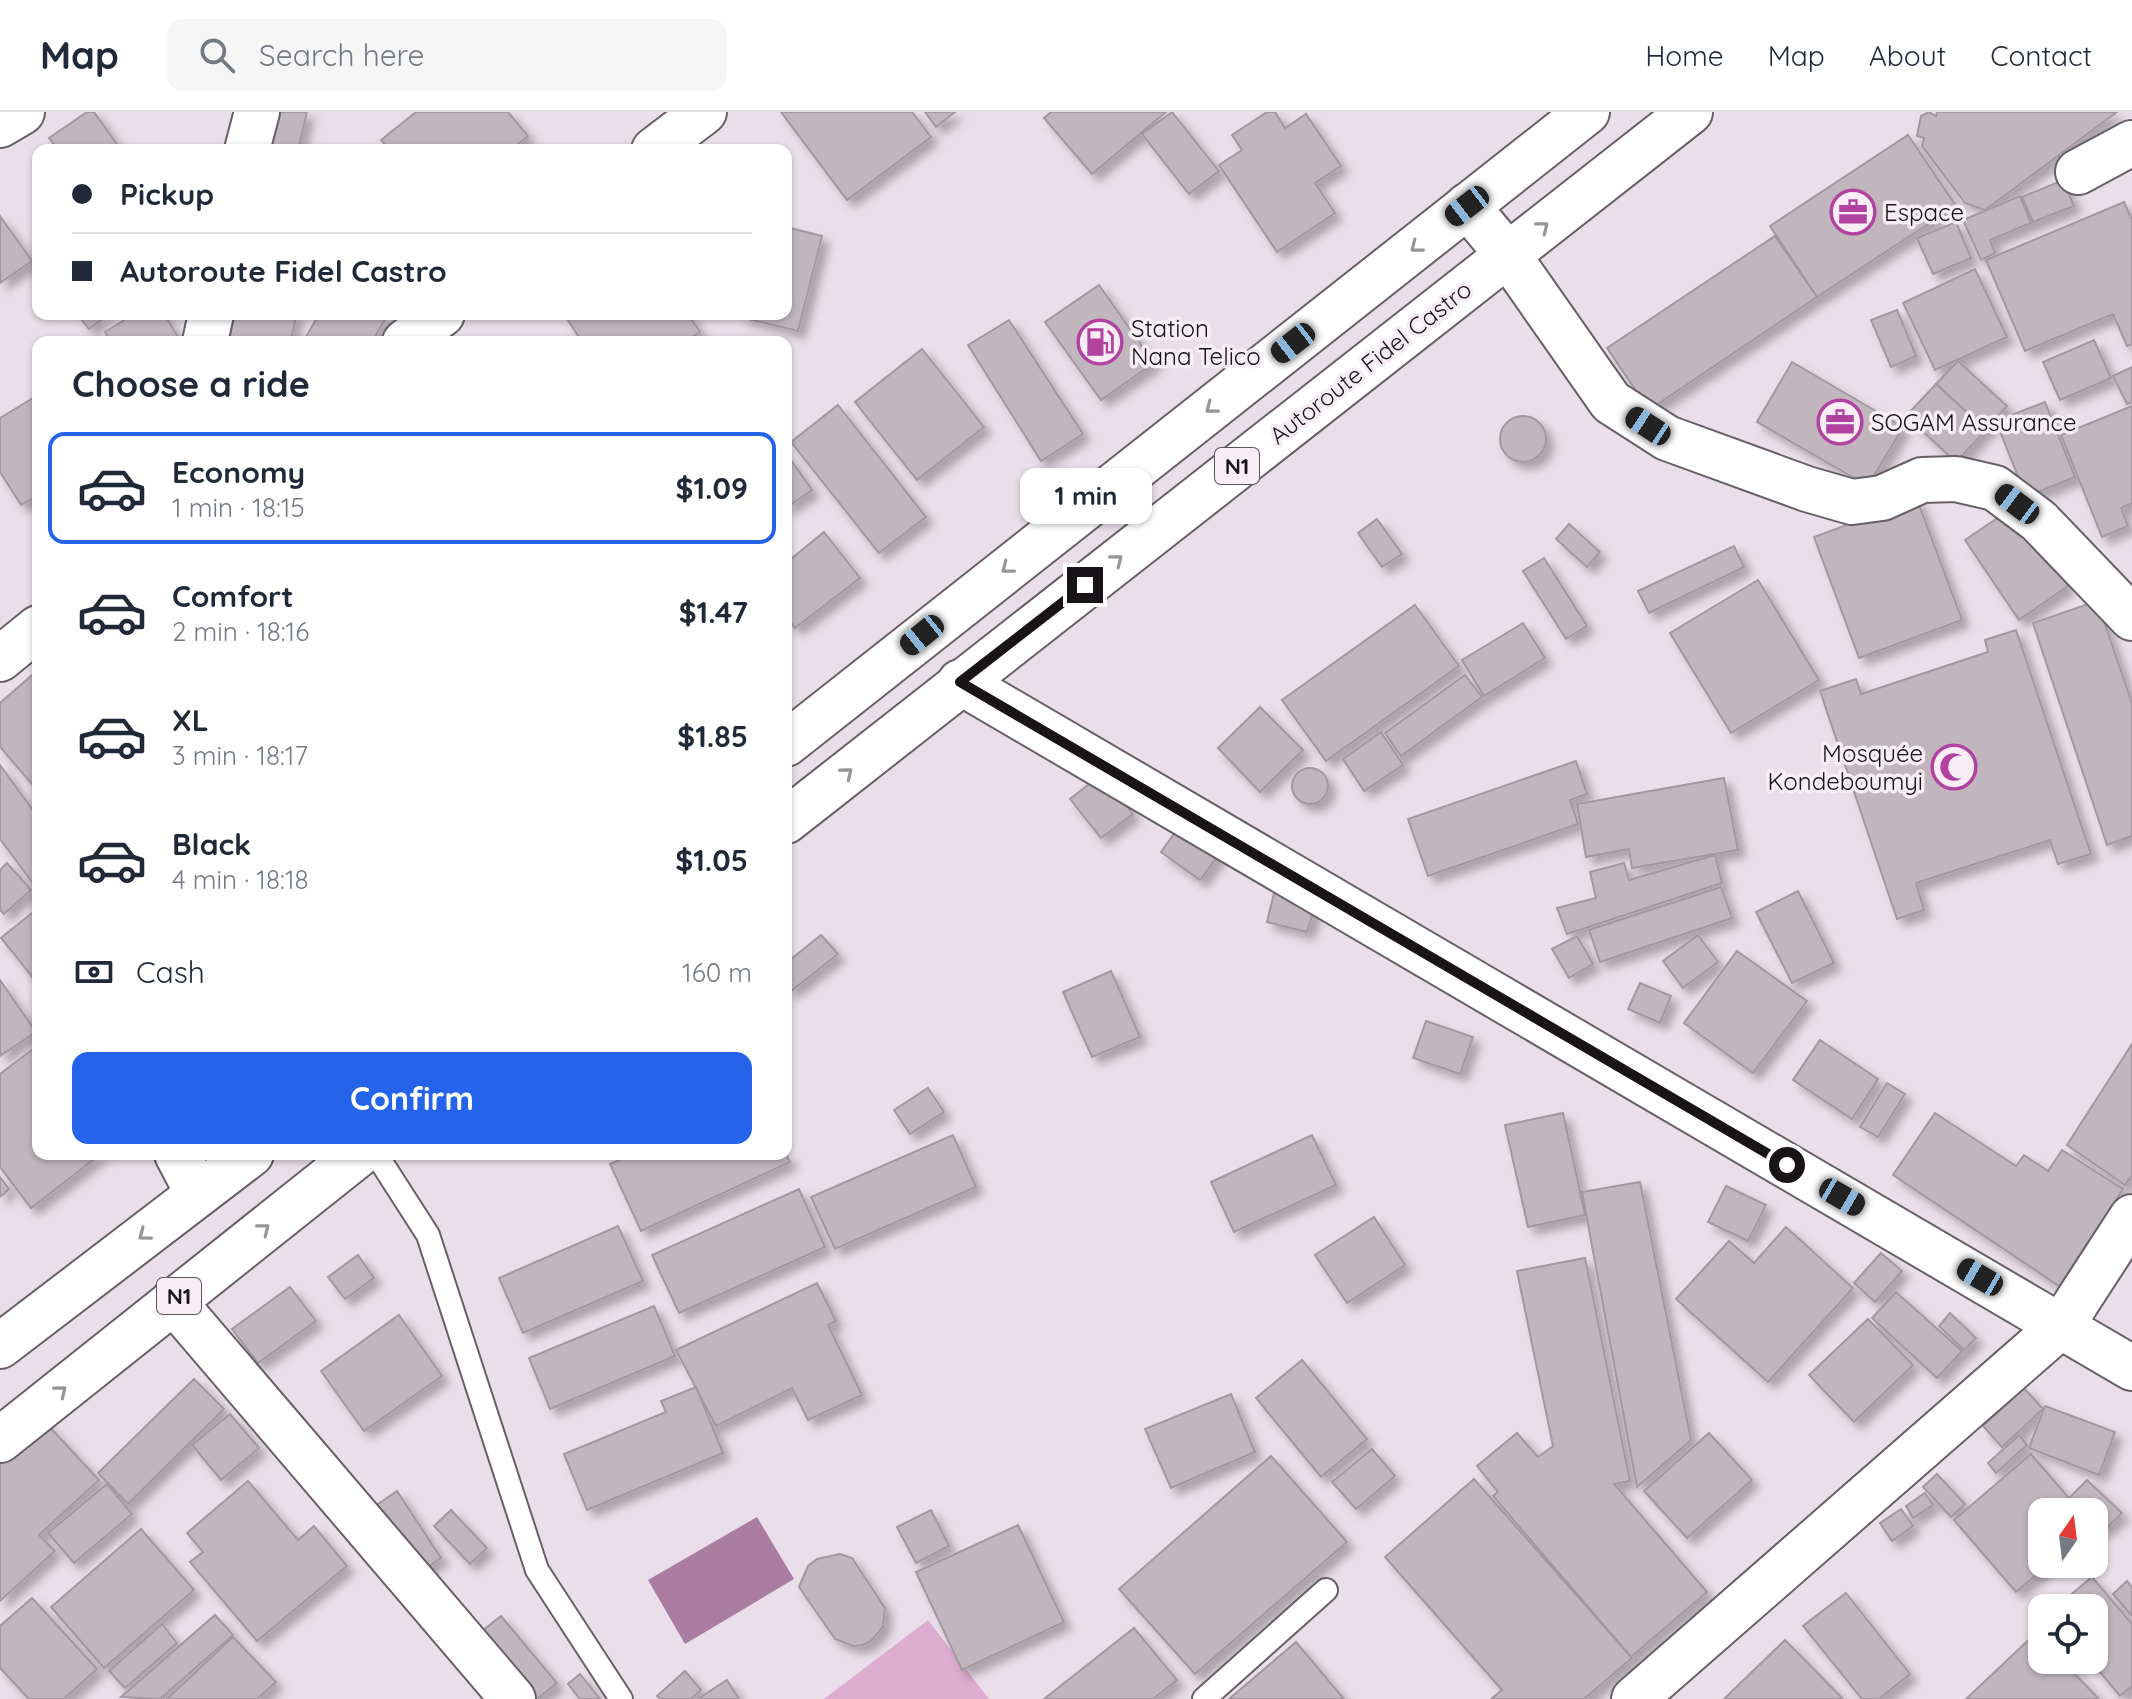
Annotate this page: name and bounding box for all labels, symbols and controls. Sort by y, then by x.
search box [167,19,727,91]
text: Map [40,31,119,79]
icon: search [195,33,239,77]
text: Search here [259,36,424,74]
text: Home [1645,38,1724,73]
text: Map [1768,38,1825,73]
text: About [1869,38,1946,73]
text: Contact [1990,38,2092,73]
text: Pickup [120,175,214,213]
car [1441,182,1493,230]
office icon: Espace [1829,188,1877,236]
place label: Espace [1884,197,1964,227]
one-way arrow [1534,223,1549,237]
one-way arrow [1410,237,1425,251]
text: Autoroute Fidel Castro [120,252,447,290]
street label: Autoroute Fidel Castro [1263,274,1477,450]
place label: Station Nana Telico [1131,313,1261,371]
fuel station icon: Station Nana Telico [1076,318,1124,366]
car [1267,319,1319,367]
text: Choose a ride [72,361,310,406]
one-way arrow [1205,398,1220,412]
office icon: SOGAM Assurance [1816,398,1864,446]
car [1621,403,1675,449]
place label: SOGAM Assurance [1871,407,2077,437]
road number: N1 [1215,448,1259,484]
icon: car [76,452,148,524]
text: Economy [172,453,305,491]
text: $1.09 [675,469,748,507]
callout: 1 min [1019,469,1151,525]
text: 1 min [1055,479,1118,512]
car [1991,480,2043,528]
text: 1 min · 18:15 [172,491,305,524]
one-way arrow [1108,555,1123,569]
one-way arrow [1001,559,1016,573]
route end [1067,567,1103,603]
icon: car [76,576,148,648]
text: Comfort [172,577,293,615]
text: $1.47 [679,593,748,631]
car [896,611,948,659]
text: 2 min · 18:16 [172,615,309,648]
icon: car [76,700,148,772]
text: XL [172,701,209,739]
text: $1.85 [677,717,748,755]
place label: Mosquée Kondeboumyi [1768,738,1923,796]
text: 3 min · 18:17 [172,739,308,772]
mosque icon: Mosquée Kondeboumyi [1930,743,1978,791]
one-way arrow [838,768,852,783]
icon: car [76,824,148,896]
text: Black [172,825,251,863]
text: $1.05 [675,841,748,879]
text: 4 min · 18:18 [172,863,309,896]
icon: cash [72,950,116,994]
text: Cash [136,953,205,991]
text: 160 m [682,956,752,989]
button: Confirm [72,1052,752,1144]
route start [1769,1147,1805,1183]
car [1815,1175,1869,1219]
one-way arrow [255,1224,269,1239]
one-way arrow [139,1226,153,1240]
car [1953,1255,2007,1299]
road number: N1 [157,1278,201,1314]
one-way arrow [52,1387,67,1401]
north arrow [2028,1498,2108,1578]
map controls [2028,1498,2108,1674]
button: locate [2028,1594,2108,1674]

